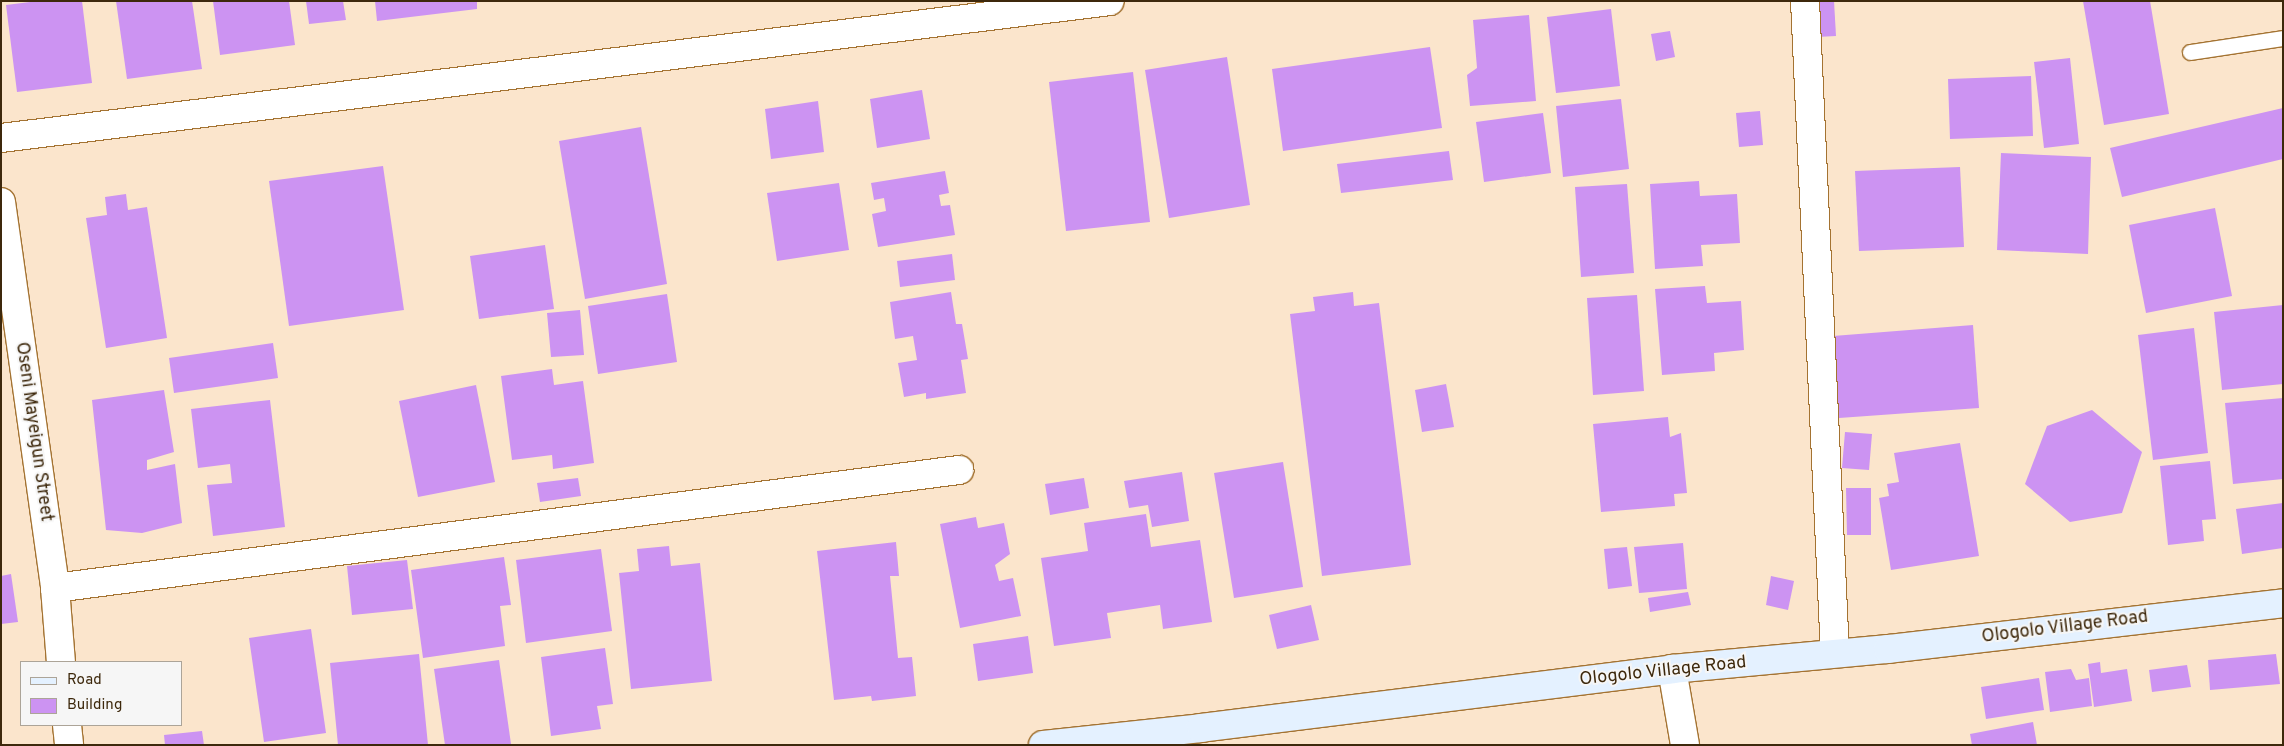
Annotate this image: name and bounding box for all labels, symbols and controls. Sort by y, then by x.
street label: Oseni Mayeigun Street [10,341,56,523]
street label: Ologolo Village Road [1980,607,2150,649]
street label: Ologolo Village Road [1578,652,1748,692]
legend [20,661,182,726]
text: Road [67,671,102,690]
text: Building [67,696,122,715]

